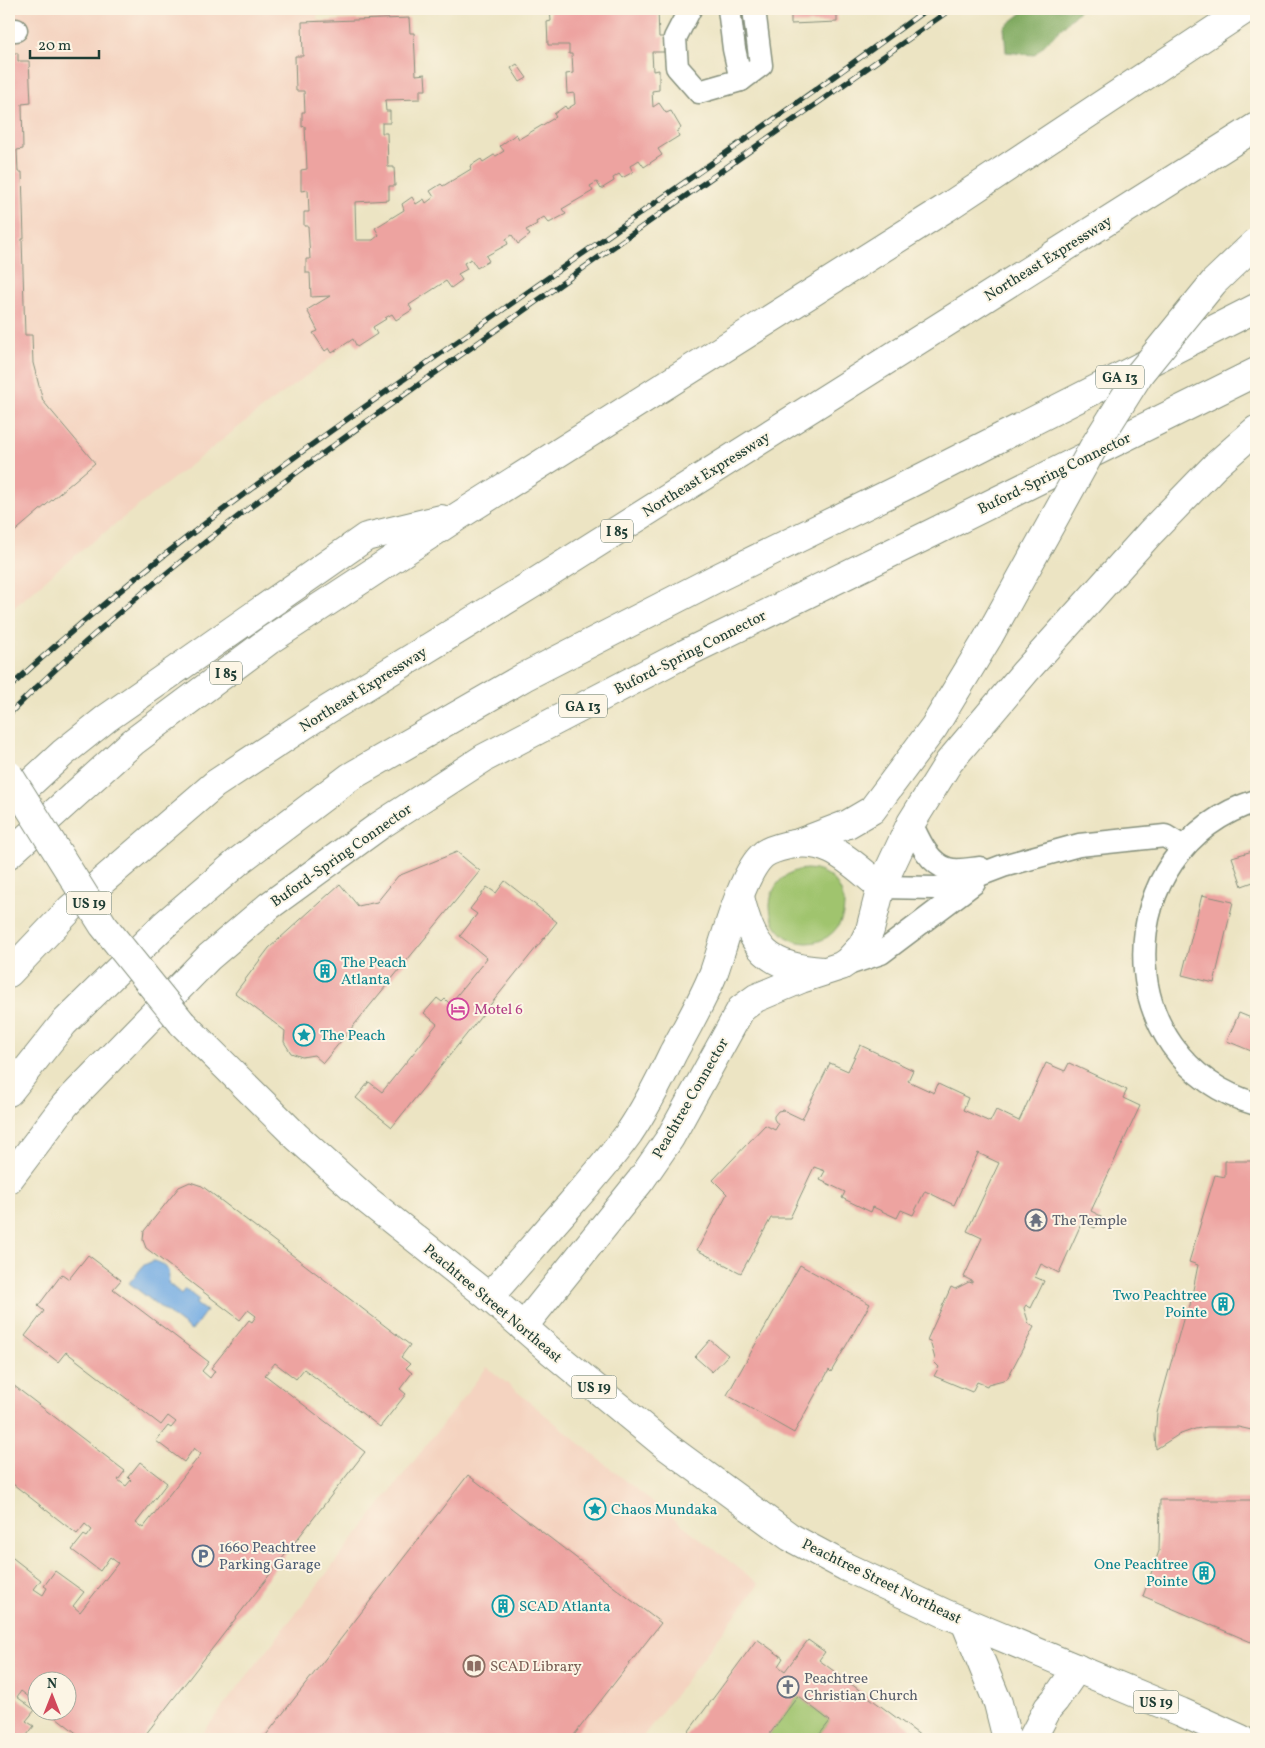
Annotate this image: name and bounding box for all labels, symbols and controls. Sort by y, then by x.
scale bar [30,28,99,60]
text: 20 m [38,36,71,57]
street label: Northeast Expressway [981,211,1117,307]
road number: GA 13 [1096,366,1144,388]
street label: Northeast Expressway [639,427,775,523]
street label: Buford-Spring Connector [974,428,1135,521]
road number: I 85 [601,520,633,542]
street label: Buford-Spring Connector [611,606,770,701]
street label: Northeast Expressway [296,642,432,738]
road number: I 85 [210,661,242,684]
road number: GA 13 [559,694,607,718]
street label: Buford-Spring Connector [267,799,417,913]
road number: US 19 [66,891,112,914]
place label: The Peach Atlanta [341,953,407,991]
building icon: The Peach Atlanta [313,959,337,983]
hotel icon: Motel 6 [446,997,470,1021]
place label: Motel 6 [474,1000,523,1021]
place icon: The Peach [292,1023,316,1047]
place label: The Peach [320,1026,386,1047]
street label: Peachtree Connector [648,1035,734,1163]
temple icon: The Temple [1024,1208,1048,1232]
place label: The Temple [1052,1211,1127,1232]
street label: Peachtree Street Northeast [418,1240,566,1369]
place label: Two Peachtree Pointe [1112,1286,1207,1324]
building icon: Two Peachtree Pointe [1211,1292,1235,1316]
road number: US 19 [572,1375,616,1398]
place icon: Chaos Mundaka [583,1497,607,1521]
place label: Chaos Mundaka [611,1500,717,1521]
street label: Peachtree Street Northeast [798,1535,965,1630]
place label: 1660 Peachtree Parking Garage [219,1538,321,1576]
parking icon: 1660 Peachtree Parking Garage [191,1544,215,1568]
place label: One Peachtree Pointe [1094,1555,1188,1593]
building icon: One Peachtree Pointe [1192,1561,1216,1585]
building icon: SCAD Atlanta [491,1594,515,1618]
place label: SCAD Atlanta [519,1597,611,1618]
library icon: SCAD Library [462,1654,486,1678]
place label: SCAD Library [490,1657,582,1678]
place label: Peachtree Christian Church [804,1669,918,1707]
north arrow [28,1670,78,1720]
text: N [47,1675,57,1694]
church icon: Peachtree Christian Church [776,1675,800,1699]
road number: US 19 [1134,1690,1178,1714]

